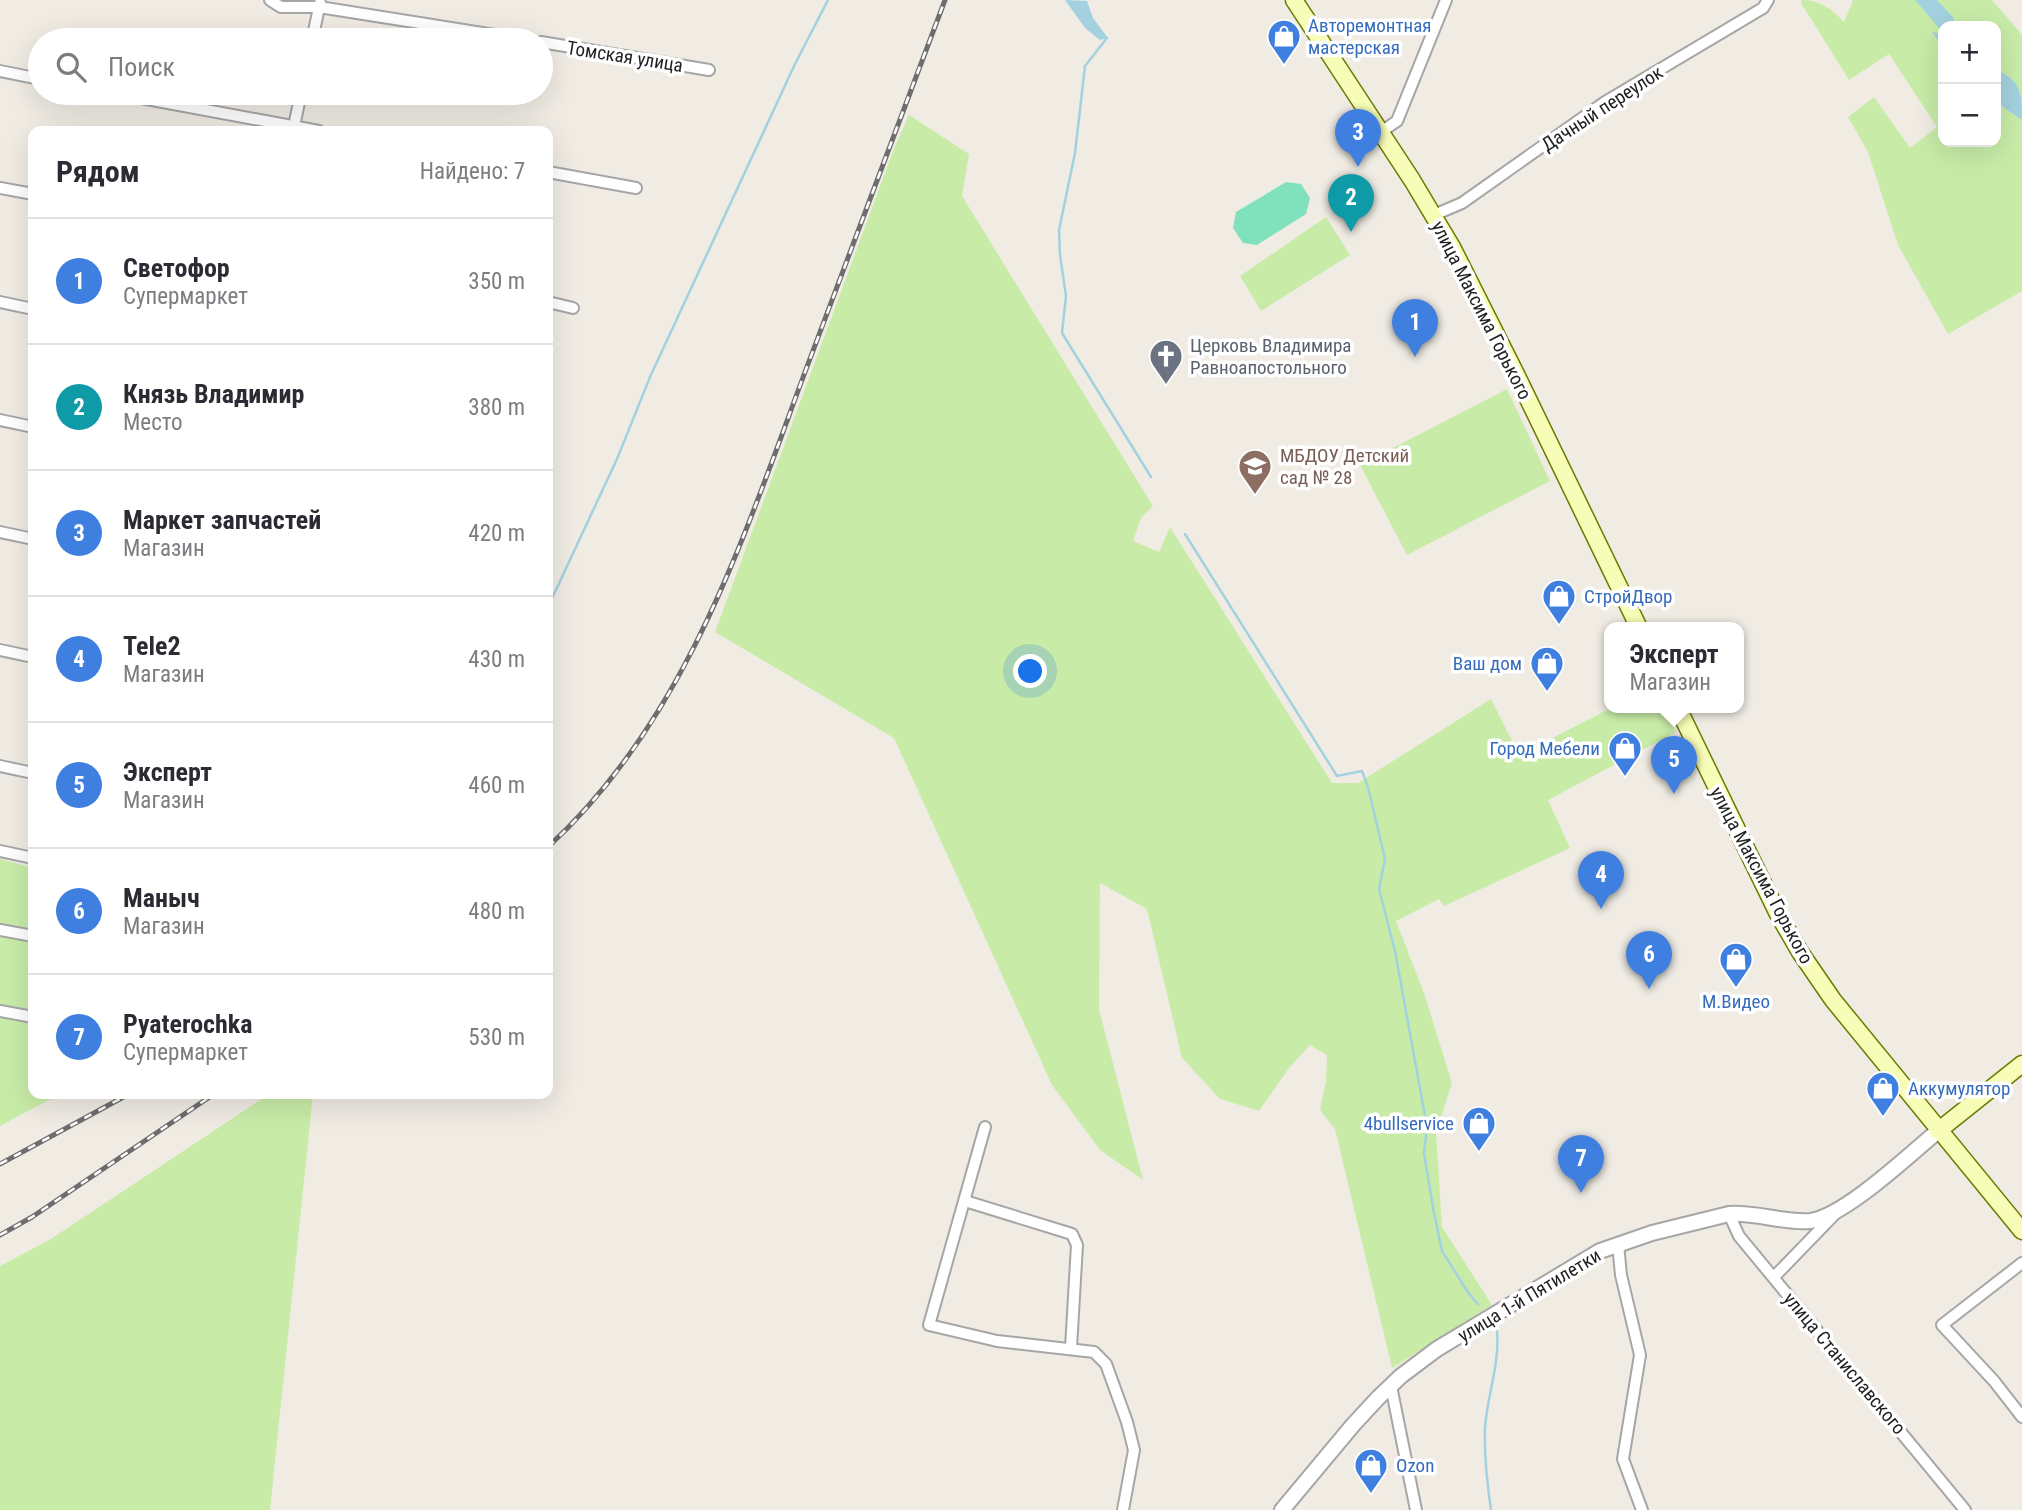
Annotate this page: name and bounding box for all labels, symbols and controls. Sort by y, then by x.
place label: Авторемонтная мастерская [1308,14,1431,59]
shop icon: Авторемонтная мастерская [1265,17,1303,66]
map controls [1938,21,2001,147]
button: + [1938,21,2001,84]
search box [28,28,553,105]
street label: Томская улица [565,36,685,77]
icon: search [52,48,90,86]
text: Поиск [108,52,175,82]
street label: Дачный переулок [1537,61,1667,156]
button: − [1938,84,2001,147]
pin: 3 [1335,109,1381,167]
text: Рядом [56,154,140,189]
text: Найдено: 7 [420,158,525,185]
pin: 2 [1328,174,1374,232]
street label: улица Максима Горького [1427,217,1537,403]
text: Светофор [123,253,230,283]
text: 1 [73,268,85,295]
text: 350 m [468,268,525,295]
text: Супермаркет [123,283,248,310]
pin: 1 [1392,299,1438,357]
place label: Церковь Владимира Равноапостольного [1190,334,1351,379]
church icon: Церковь Владимира Равноапостольного [1147,337,1185,386]
text: Князь Владимир [123,379,304,409]
text: 2 [73,394,85,421]
text: 380 m [468,394,525,421]
text: Место [123,409,183,436]
place label: МБДОУ Детский сад № 28 [1280,444,1409,489]
school or university icon: МБДОУ Детский сад № 28 [1236,447,1274,496]
text: Маркет запчастей [123,505,321,535]
text: 3 [73,520,85,547]
text: 420 m [468,520,525,547]
text: Магазин [123,535,205,562]
shop icon: СтройДвор [1540,577,1578,626]
place label: СтройДвор [1584,585,1672,608]
popup [1604,622,1744,713]
text: Tele2 [123,631,181,661]
text: Эксперт [1629,639,1719,669]
shop icon: Ваш дом [1528,644,1566,693]
text: 4 [73,646,85,673]
text: 430 m [468,646,525,673]
place label: Ваш дом [1453,652,1522,675]
your location [1013,654,1047,688]
text: Магазин [123,661,205,688]
text: Магазин [1629,669,1711,696]
shop icon: Город Мебели [1606,729,1644,778]
pin: 5 [1651,736,1697,794]
place label: Город Мебели [1489,737,1600,760]
text: Эксперт [123,757,212,787]
text: 5 [73,772,85,799]
text: 460 m [468,772,525,799]
street label: улица Максима Горького [1705,783,1818,968]
text: Магазин [123,787,205,814]
pin: 4 [1578,851,1624,909]
text: Маныч [123,883,200,913]
text: 6 [73,898,85,925]
text: 480 m [468,898,525,925]
text: Магазин [123,913,205,940]
pin: 6 [1626,931,1672,989]
shop icon: М.Видео [1717,940,1755,989]
place label: М.Видео [1702,990,1770,1013]
text: Pyaterochka [123,1009,253,1039]
text: 7 [73,1024,85,1051]
text: 530 m [468,1024,525,1051]
text: Супермаркет [123,1039,248,1066]
shop icon: Аккумулятор [1864,1069,1902,1118]
place label: Аккумулятор [1908,1077,2010,1100]
shop icon: 4bullservice [1460,1104,1498,1153]
place label: 4bullservice [1364,1112,1454,1135]
pin: 7 [1558,1135,1604,1193]
street label: улица 1-й Пятилетки [1454,1244,1605,1347]
street label: улица Станиславского [1779,1288,1911,1439]
shop icon: Ozon [1352,1446,1390,1495]
place label: Ozon [1396,1454,1434,1477]

